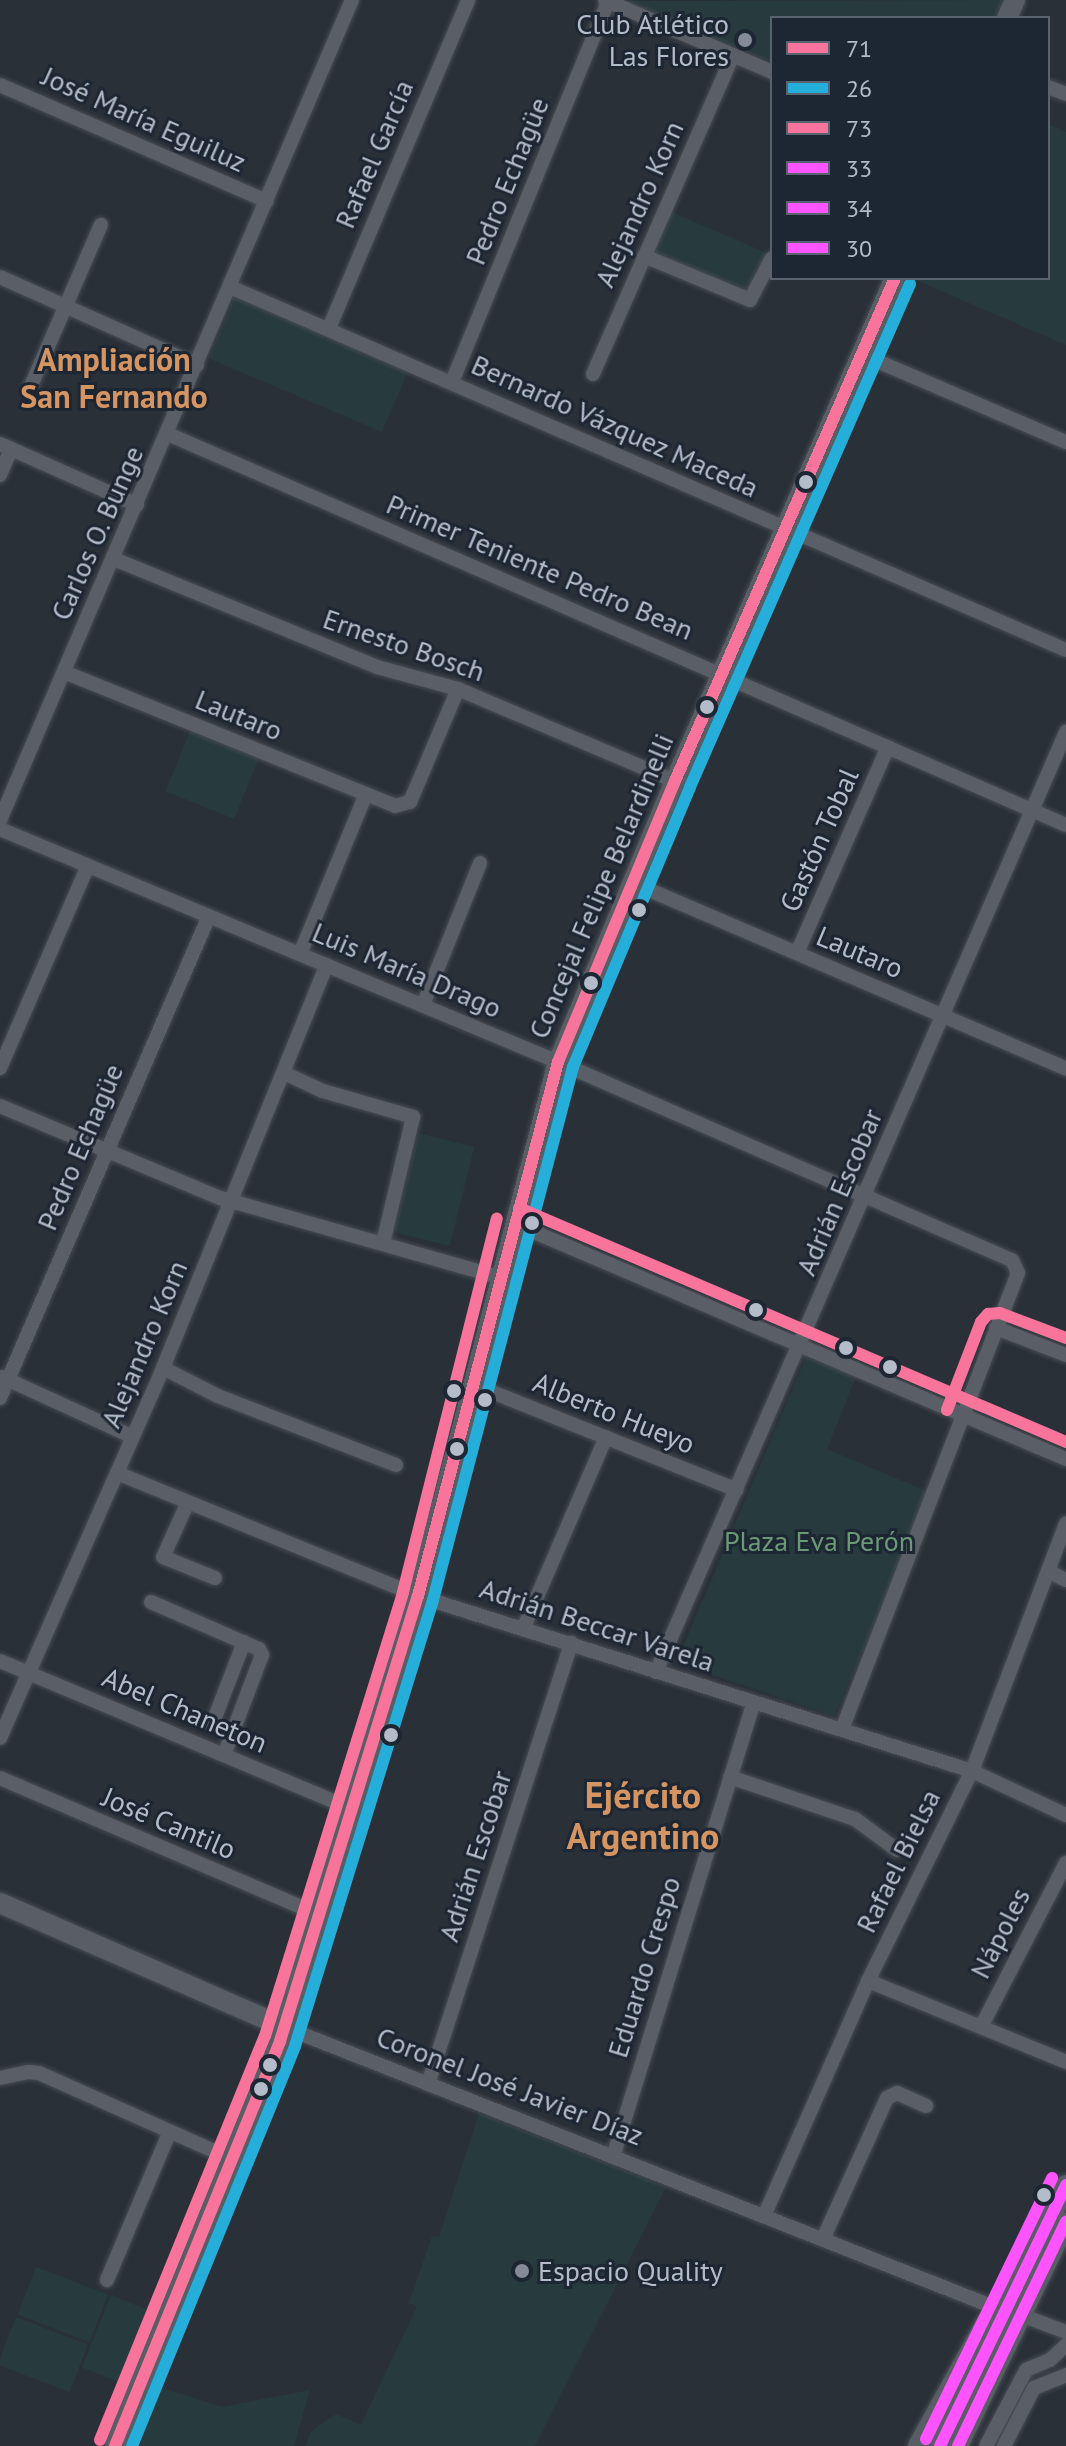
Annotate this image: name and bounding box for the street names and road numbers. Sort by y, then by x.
street label: José María Eguiluz [37,59,251,179]
street label: Rafael García [328,75,420,233]
street label: Pedro Echagüe [458,93,556,269]
street label: Alejandro Korn [587,116,691,292]
street label: Bernardo Vázquez Maceda [466,347,764,505]
street label: Carlos O. Bunge [43,440,151,626]
street label: Primer Teniente Pedro Bean [381,487,699,647]
street label: Ernesto Bosch [319,602,489,688]
street label: Lautaro [191,682,287,748]
street label: Concejal Felipe Belardinelli [521,729,681,1043]
street label: Gastón Tobal [772,763,866,917]
street label: Luis María Drago [307,915,507,1025]
street label: Lautaro [812,919,908,985]
street label: Pedro Echagüe [30,1059,130,1235]
street label: Adrián Escobar [789,1104,889,1280]
street label: Alejandro Korn [94,1255,194,1433]
street label: Alberto Hueyo [528,1365,700,1461]
street label: Adrián Beccar Varela [475,1571,719,1679]
street label: Abel Chaneton [98,1660,272,1760]
street label: Adrián Escobar [432,1766,518,1946]
street label: José Cantilo [97,1780,241,1866]
street label: Rafael Bielsa [849,1784,947,1938]
street label: Eduardo Crespo [601,1873,687,2061]
street label: Nápoles [963,1882,1037,1984]
street label: Coronel José Javier Díaz [372,2020,648,2152]

